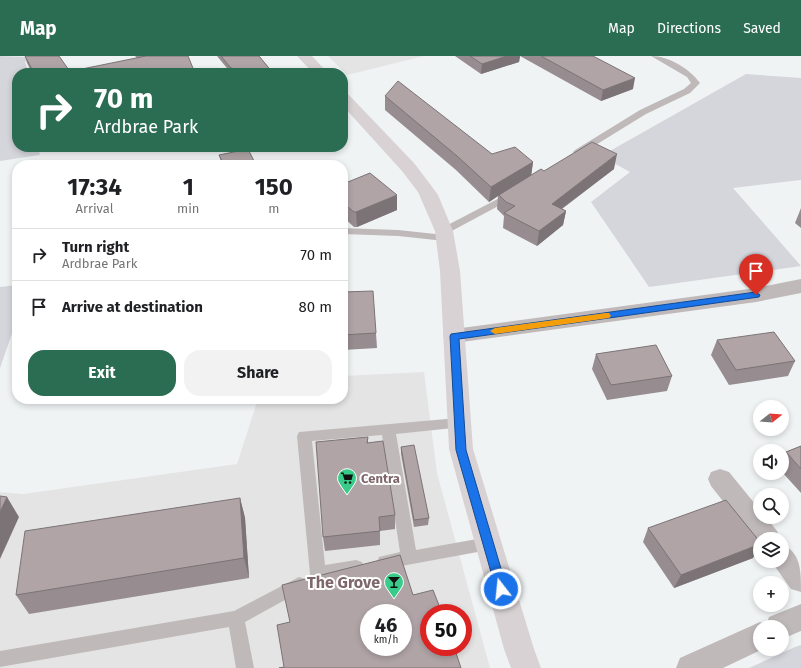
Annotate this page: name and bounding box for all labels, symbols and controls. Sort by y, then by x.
text: Map [20,17,57,40]
text: Map [608,20,635,37]
text: Directions [657,20,721,37]
text: Saved [743,20,781,37]
text: 70 m [94,82,153,115]
icon: right [28,84,80,136]
text: Ardbrae Park [94,116,198,138]
text: 17:34 [67,173,122,201]
text: 1 [183,173,194,201]
text: 150 [255,173,293,201]
text: Arrival [75,201,114,216]
text: min [177,201,199,216]
text: m [268,201,279,216]
text: Turn right [62,238,129,256]
icon: right [28,244,50,266]
text: 70 m [300,246,332,264]
pin [739,254,773,295]
text: Ardbrae Park [62,256,137,271]
icon: arrive [745,260,767,282]
icon: arrive [28,296,50,318]
text: Arrive at destination [62,298,203,316]
text: 80 m [299,298,332,316]
button: Exit [28,350,176,396]
button: Share [184,350,332,396]
north arrow [753,400,789,436]
map controls [753,400,789,656]
button: sound [753,444,789,480]
supermarket icon: Centra [336,467,358,495]
place label: Centra [361,471,400,486]
button: search [753,488,789,524]
button: layers [753,532,789,568]
position arrow [480,568,522,610]
bar icon: The Grove [383,571,405,599]
place label: The Grove [307,573,380,592]
button: + [753,576,789,612]
speed limit sign: 50 [420,604,472,656]
text: 46 [375,613,397,637]
button: − [753,620,789,656]
text: km/h [374,634,398,646]

